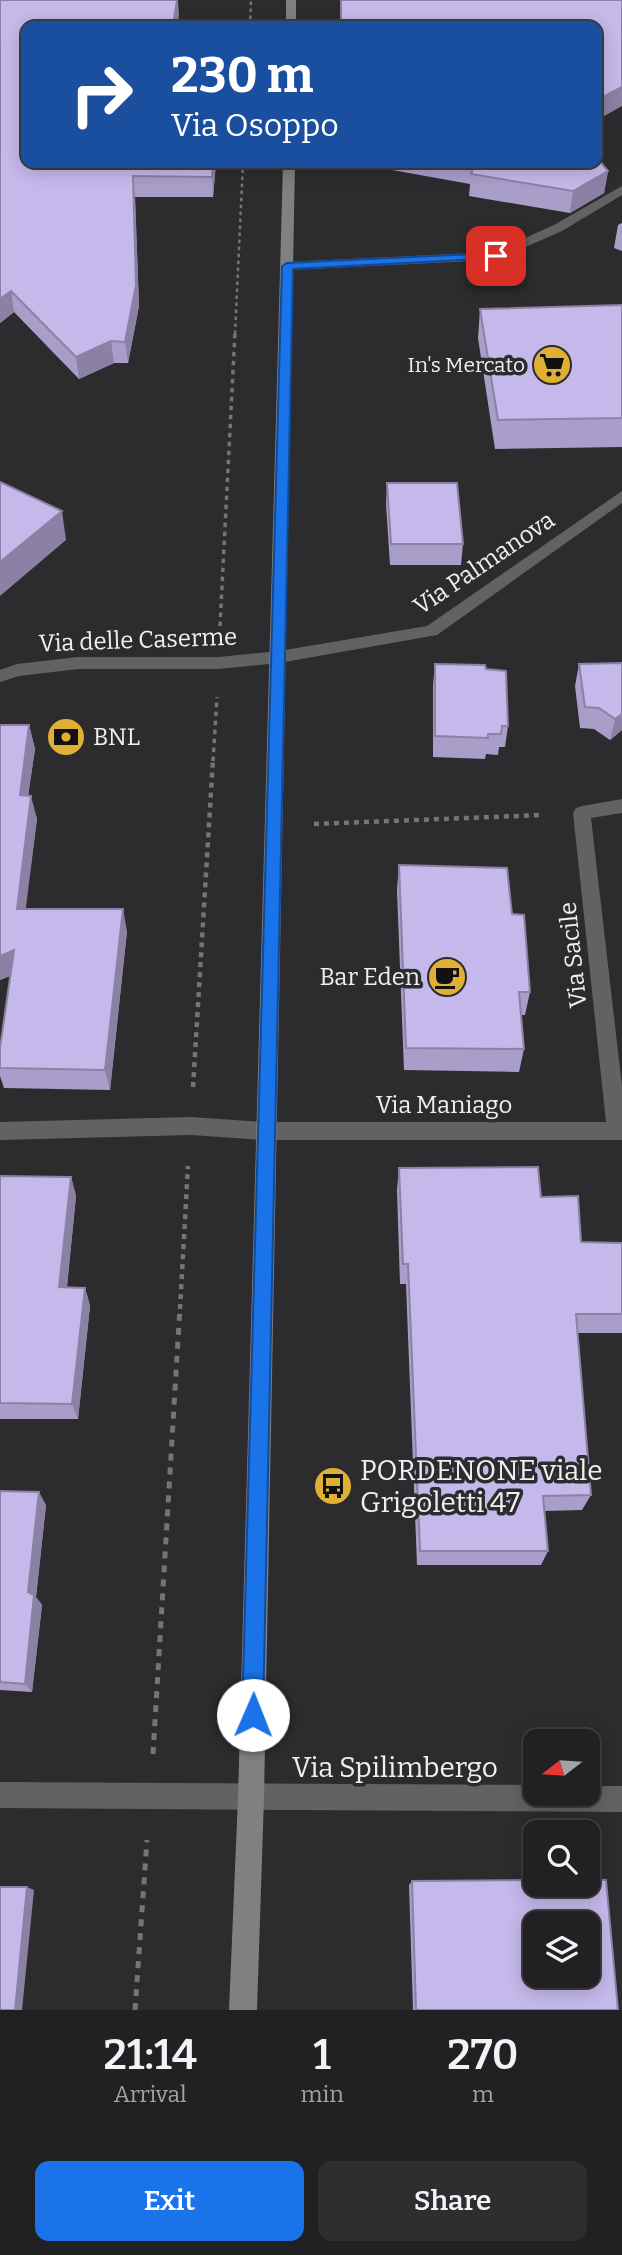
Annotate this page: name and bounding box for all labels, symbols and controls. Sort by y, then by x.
text: 230 m [171,46,314,105]
icon: right [56,49,147,140]
text: Via Osoppo [171,106,339,144]
pin [466,226,526,286]
icon: arrive [477,237,515,275]
supermarket icon: In's Mercato [531,344,573,386]
place label: In's Mercato [407,352,525,378]
street label: Via Palmanova [408,506,560,620]
street label: Via delle Caserme [38,623,238,657]
bank icon: BNL [45,716,87,758]
place label: BNL [93,723,140,751]
street label: Via Sacile [554,901,592,1009]
cafe icon: Bar Eden [426,956,468,998]
place label: Bar Eden [319,963,420,991]
street label: Via Maniago [376,1091,512,1119]
place label: PORDENONE viale Grigoletti 47 [360,1454,603,1519]
bus stop icon: PORDENONE viale Grigoletti 47 [312,1465,354,1507]
position arrow [216,1678,290,1752]
north arrow [523,1729,600,1806]
map controls [523,1729,600,1988]
street label: Via Spilimbergo [292,1751,498,1784]
button: search [523,1820,600,1897]
button: layers [523,1911,600,1988]
text: 21:14 [103,2030,197,2080]
text: 1 [313,2030,331,2080]
text: 270 [447,2030,519,2080]
text: Arrival [114,2080,187,2108]
text: min [301,2080,344,2108]
text: m [472,2080,494,2108]
button: Exit [35,2161,304,2241]
button: Share [318,2161,587,2241]

